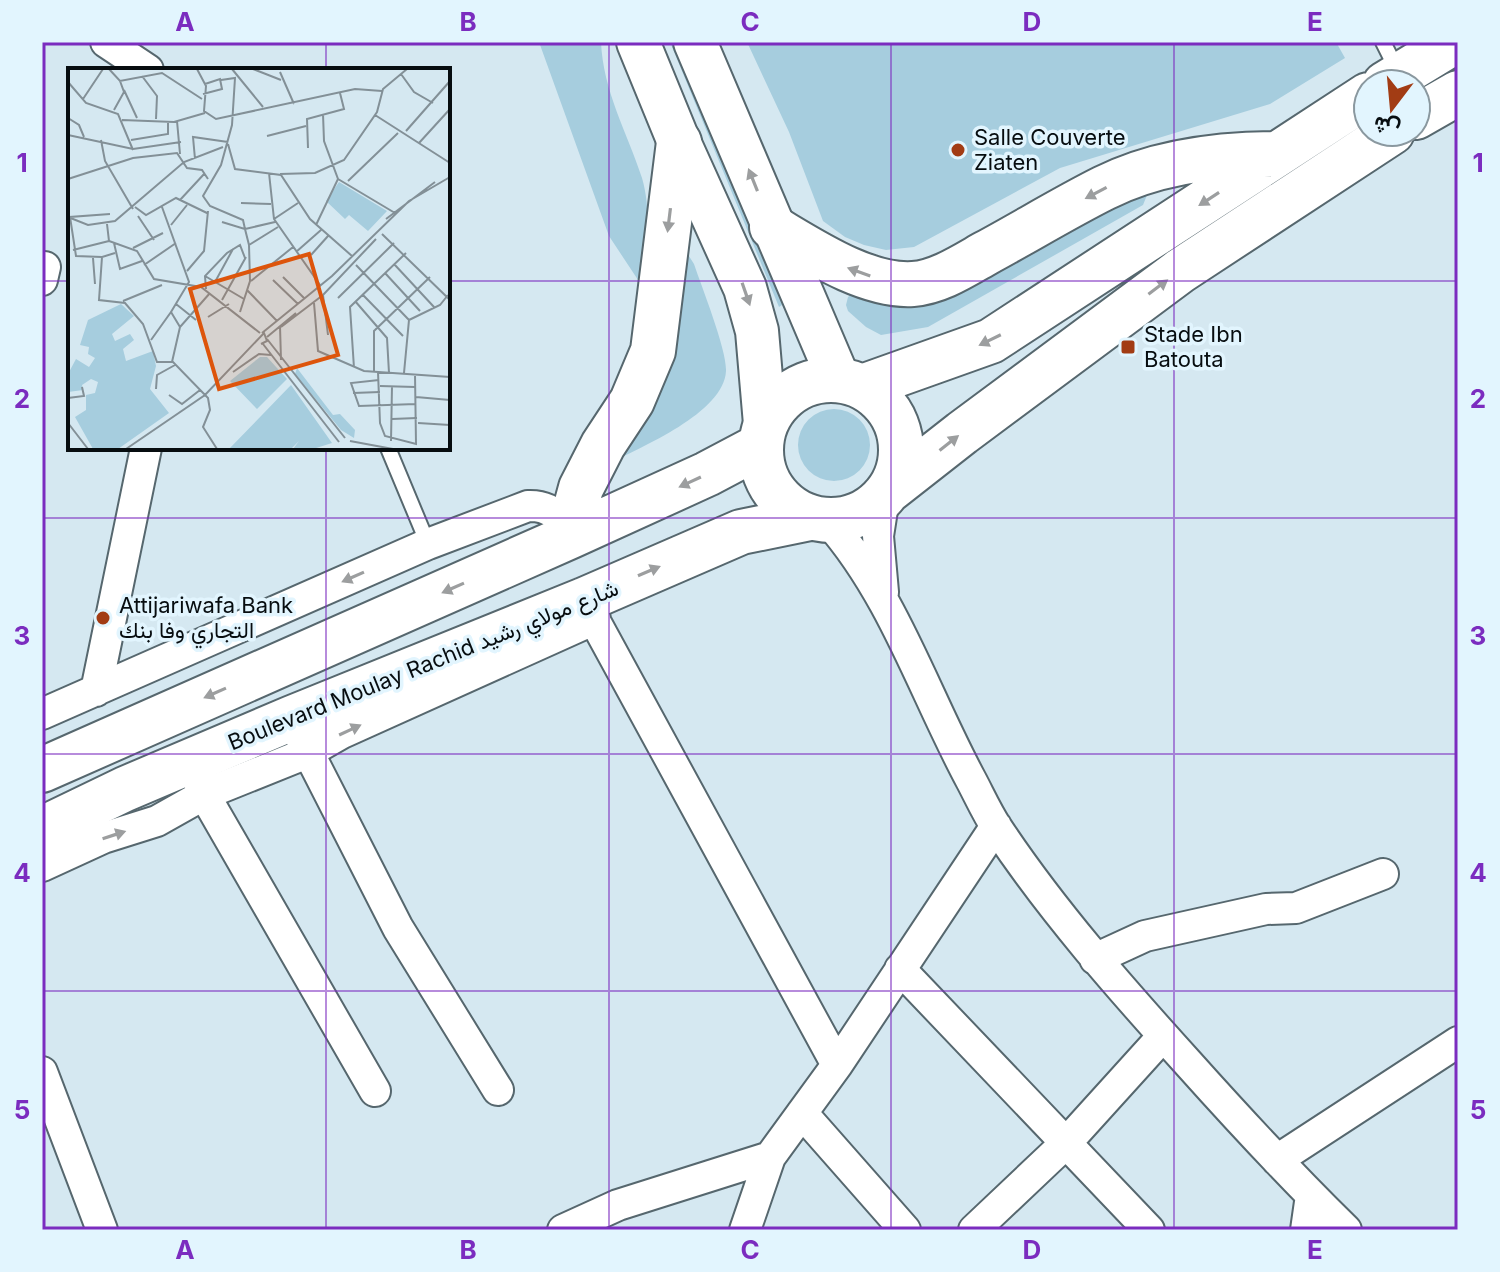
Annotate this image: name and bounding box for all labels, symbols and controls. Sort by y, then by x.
text: A [175,6,195,37]
text: B [459,6,477,37]
text: C [740,6,760,37]
text: D [1023,6,1041,37]
text: E [1307,6,1323,37]
inset map [68,68,450,450]
north arrow [1352,68,1432,148]
text: ش [1370,110,1403,143]
place label: Salle Couverte Ziaten [974,124,1126,175]
marker: Salle Couverte Ziaten [949,141,967,159]
text: 1 [16,147,28,178]
text: 1 [1472,147,1484,178]
one-way arrow [746,168,759,192]
one-way arrow [1084,186,1107,200]
one-way arrow [1198,192,1220,206]
one-way arrow [663,208,676,233]
one-way arrow [847,265,871,278]
one-way arrow [1147,279,1169,295]
one-way arrow [740,282,752,306]
place label: Stade Ibn Batouta [1144,321,1243,372]
one-way arrow [979,333,1002,347]
marker: Stade Ibn Batouta [1119,338,1137,356]
text: 2 [14,383,30,414]
text: 2 [1470,383,1486,414]
one-way arrow [939,435,959,451]
one-way arrow [678,475,702,488]
one-way arrow [638,565,661,578]
one-way arrow [341,570,365,584]
street label: Boulevard Moulay Rachid شارع مولاي رشيد [224,575,624,761]
one-way arrow [441,581,465,595]
place label: Attijariwafa Bank التجاري وفا بنك [119,592,293,649]
marker: Attijariwafa Bank التجاري وفا بنك [94,609,112,627]
text: 3 [14,620,30,651]
text: 3 [1470,620,1486,651]
one-way arrow [204,687,227,700]
one-way arrow [338,723,362,737]
one-way arrow [102,829,126,841]
text: 4 [13,857,31,888]
text: 4 [1469,857,1487,888]
text: 5 [14,1094,30,1125]
text: 5 [1470,1094,1486,1125]
text: A [175,1234,195,1265]
text: B [459,1234,477,1265]
text: C [740,1234,760,1265]
text: D [1023,1234,1041,1265]
text: E [1307,1234,1323,1265]

